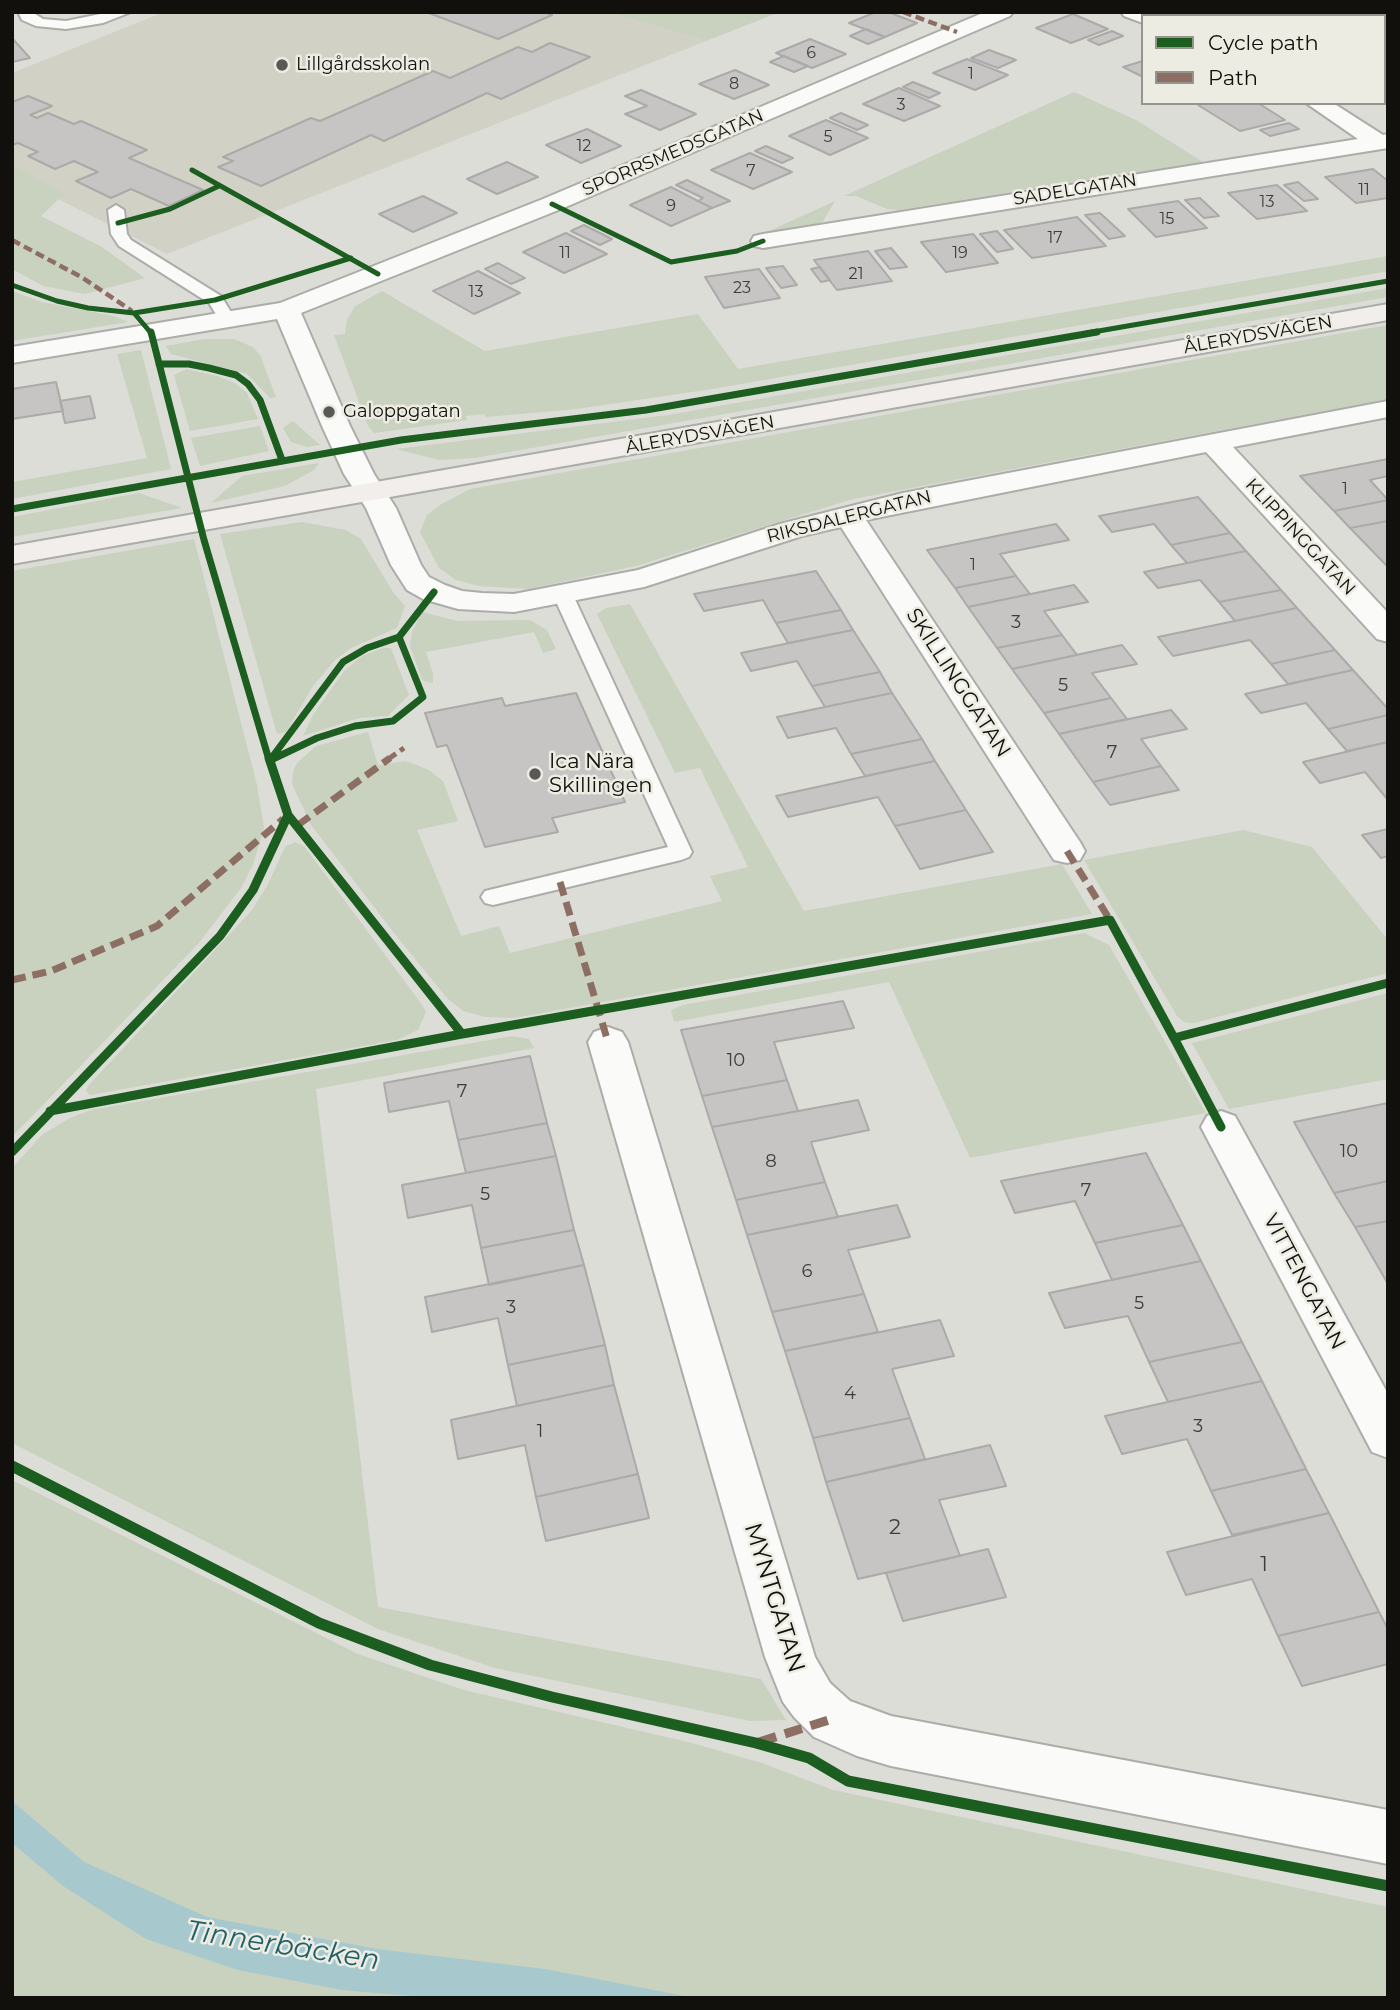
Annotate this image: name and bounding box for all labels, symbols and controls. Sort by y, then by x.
legend [1141,14,1386,105]
text: Cycle path [1208,30,1319,55]
house number: 6 [806,43,816,63]
place label: Lillgårdsskolan [296,54,430,76]
marker: Lillgårdsskolan [274,57,290,73]
house number: 1 [968,64,974,84]
text: Path [1208,65,1258,90]
house number: 8 [729,74,739,94]
house number: 3 [896,95,906,115]
street label: SPORRSMEDSGATAN [579,105,767,201]
house number: 5 [823,127,833,147]
house number: 12 [577,136,591,156]
house number: 7 [746,161,756,181]
street label: SADELGATAN [1012,170,1138,210]
house number: 11 [1358,180,1370,200]
house number: 13 [1260,192,1274,212]
house number: 9 [666,196,676,216]
house number: 15 [1160,209,1174,229]
house number: 17 [1047,228,1063,248]
house number: 11 [559,243,571,263]
house number: 19 [952,243,968,263]
house number: 21 [849,264,863,284]
house number: 23 [733,278,751,298]
house number: 13 [469,282,483,302]
street label: ÅLERYDSVÄGEN [1182,311,1334,359]
place label: Galoppgatan [343,401,461,423]
marker: Galoppgatan [321,404,337,420]
street label: ÅLERYDSVÄGEN [624,411,776,459]
street label: KLIPPINGGATAN [1240,474,1360,600]
house number: 1 [1342,479,1348,499]
street label: RIKSDALERGATAN [765,486,933,548]
house number: 1 [970,555,976,575]
street label: SKILLINGGATAN [900,604,1016,762]
house number: 3 [1011,612,1021,634]
house number: 5 [1058,675,1068,697]
house number: 7 [1107,742,1117,764]
place label: Ica Nära Skillingen [549,749,653,799]
marker: Ica Nära Skillingen [527,766,543,782]
house number: 10 [727,1050,745,1072]
house number: 7 [457,1081,467,1103]
house number: 10 [1340,1141,1358,1163]
house number: 8 [765,1151,777,1173]
house number: 7 [1081,1180,1091,1202]
house number: 5 [480,1184,490,1206]
street label: VITTENGATAN [1258,1210,1350,1354]
house number: 6 [802,1261,812,1283]
house number: 5 [1134,1293,1144,1315]
house number: 3 [506,1297,516,1319]
house number: 4 [844,1383,856,1405]
house number: 3 [1193,1416,1203,1438]
house number: 1 [537,1421,543,1443]
house number: 2 [889,1515,901,1541]
street label: MYNTGATAN [738,1520,810,1676]
house number: 1 [1260,1552,1268,1578]
water label: Tinnerbäcken [184,1914,382,1978]

